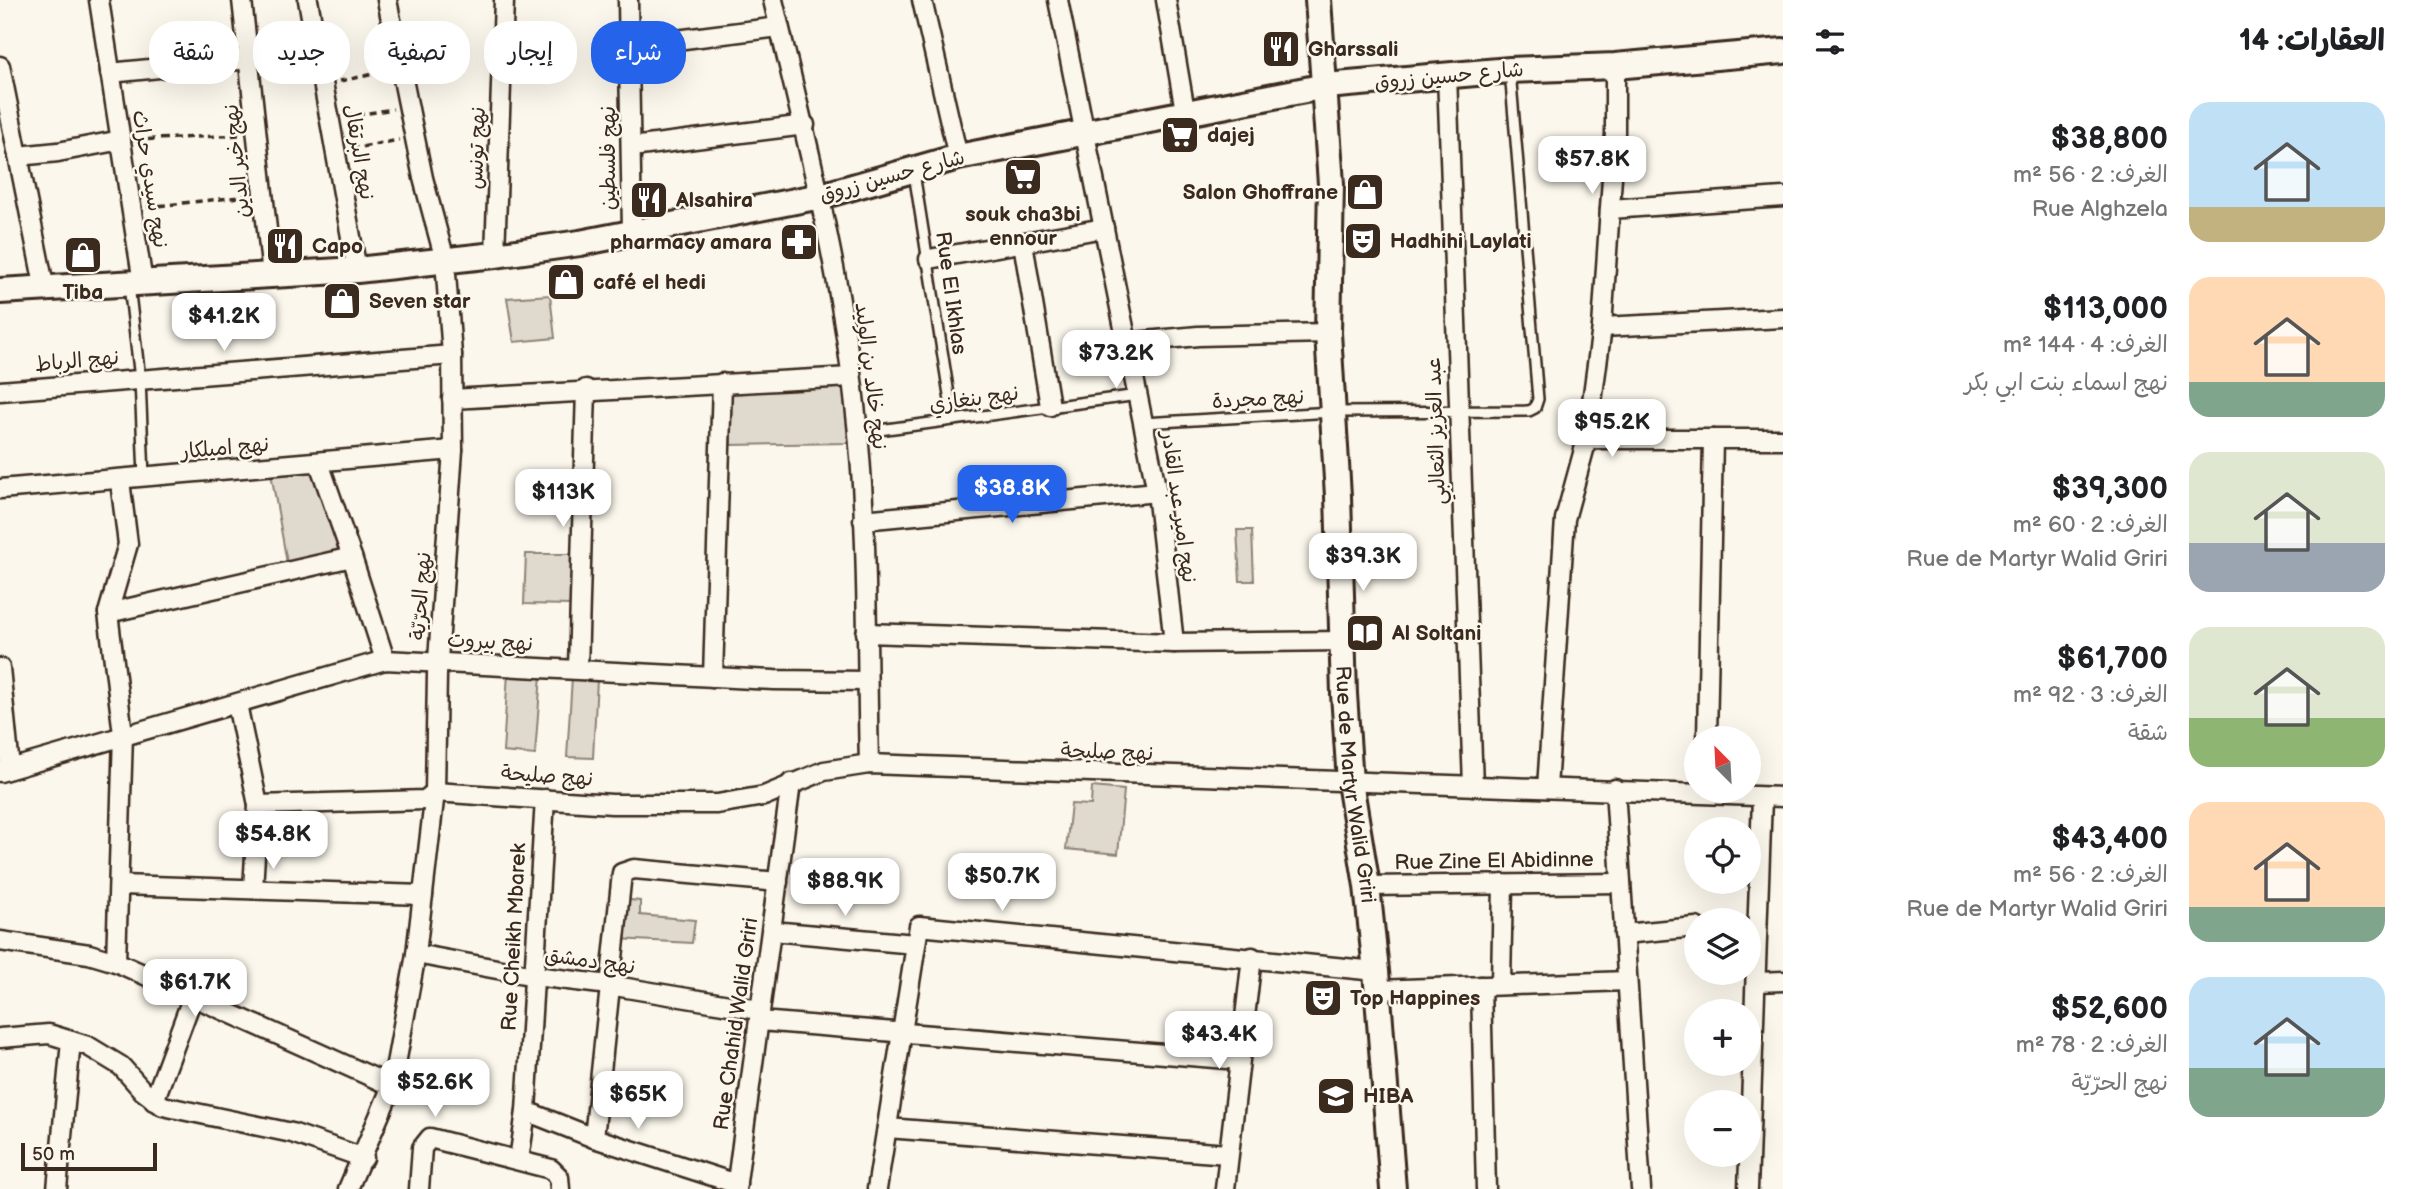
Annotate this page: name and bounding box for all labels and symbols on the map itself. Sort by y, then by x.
restaurant icon: Gharssali [1260,28,1302,70]
place label: Gharssali [1308,37,1398,62]
street label: شارع حسين زروق [1373,57,1525,97]
street label: نهج البرتقال [337,102,380,202]
street label: نهج خير الدين [219,103,256,219]
street label: نهج تونس [463,106,492,190]
street label: نهج فلسطين [596,106,622,210]
street label: نهج سيدي حراث [125,108,173,250]
supermarket icon: dajej [1159,114,1201,156]
place label: dajej [1207,123,1255,148]
pin: $57.8K [1535,136,1649,196]
street label: شارع حسين زروق [817,145,968,209]
supermarket icon: souk cha3bi ennour [1002,156,1044,198]
shop icon: Salon Ghoffrane [1344,171,1386,213]
restaurant icon: Alsahira [628,179,670,221]
place label: Salon Ghoffrane [1183,180,1338,205]
place label: Alsahira [675,188,753,213]
place label: souk cha3bi ennour [965,202,1081,251]
theatre icon: Hadhihi Laylati [1342,220,1384,262]
pharmacy icon: pharmacy amara [778,221,820,263]
restaurant icon: Capo [264,225,306,267]
place label: Hadhihi Laylati [1390,229,1532,254]
place label: pharmacy amara [610,230,772,255]
street label: Rue El Ikhlas [930,230,972,356]
shop icon: Tiba [62,234,104,276]
place label: Capo [312,234,363,259]
shop icon: café el hedi [545,261,587,303]
place label: café el hedi [593,270,706,295]
place label: Tiba [63,280,103,305]
shop icon: Seven star [321,280,363,322]
place label: Seven star [369,289,471,314]
pin: $41.2K [167,294,281,353]
street label: نهج خالد بن الوليد [849,301,892,451]
pin: $73.2K [1059,330,1173,390]
street label: نهج الرباط [34,345,120,378]
street label: عبد العزيز الثعالبي [1421,357,1457,505]
street label: نهج بنغازي [928,380,1021,420]
street label: نهج مجردة [1211,384,1305,415]
pin: $95.2K [1555,400,1669,459]
street label: نهج امير عبد القادر [1155,428,1202,585]
street label: نهج اميلكار [178,432,270,465]
pin: $38.8K [955,466,1069,525]
pin: $113K [514,470,612,529]
pin: $39.3K [1306,534,1420,593]
street label: نهج الحرّيّة [405,551,438,641]
library icon: Al Soltani [1344,612,1386,654]
place label: Al Soltani [1391,621,1481,646]
street label: نهج بيروت [446,627,534,658]
street label: Rue de Martyr Walid Griri [1331,665,1381,904]
north arrow [1684,726,1760,803]
street label: نهج صليحة [1060,738,1154,767]
street label: نهج صليحة [500,760,594,793]
pin: $54.8K [216,812,330,871]
street label: Rue Cheikh Mbarek [497,842,531,1032]
street label: Rue Zine El Abidinne [1394,847,1594,875]
pin: $50.7K [945,853,1059,913]
pin: $88.9K [788,858,902,918]
street label: Rue Chahid Walid Griri [709,916,763,1132]
street label: نهج دمشق [543,942,637,981]
pin: $61.7K [138,960,252,1019]
theatre icon: Top Happines [1302,977,1344,1019]
place label: Top Happines [1350,986,1480,1011]
pin: $43.4K [1162,1012,1276,1071]
pin: $52.6K [378,1060,492,1119]
pin: $65K [597,1072,679,1131]
school or university icon: HIBA [1315,1075,1357,1117]
place label: HIBA [1363,1084,1414,1109]
scale bar [21,1140,158,1172]

